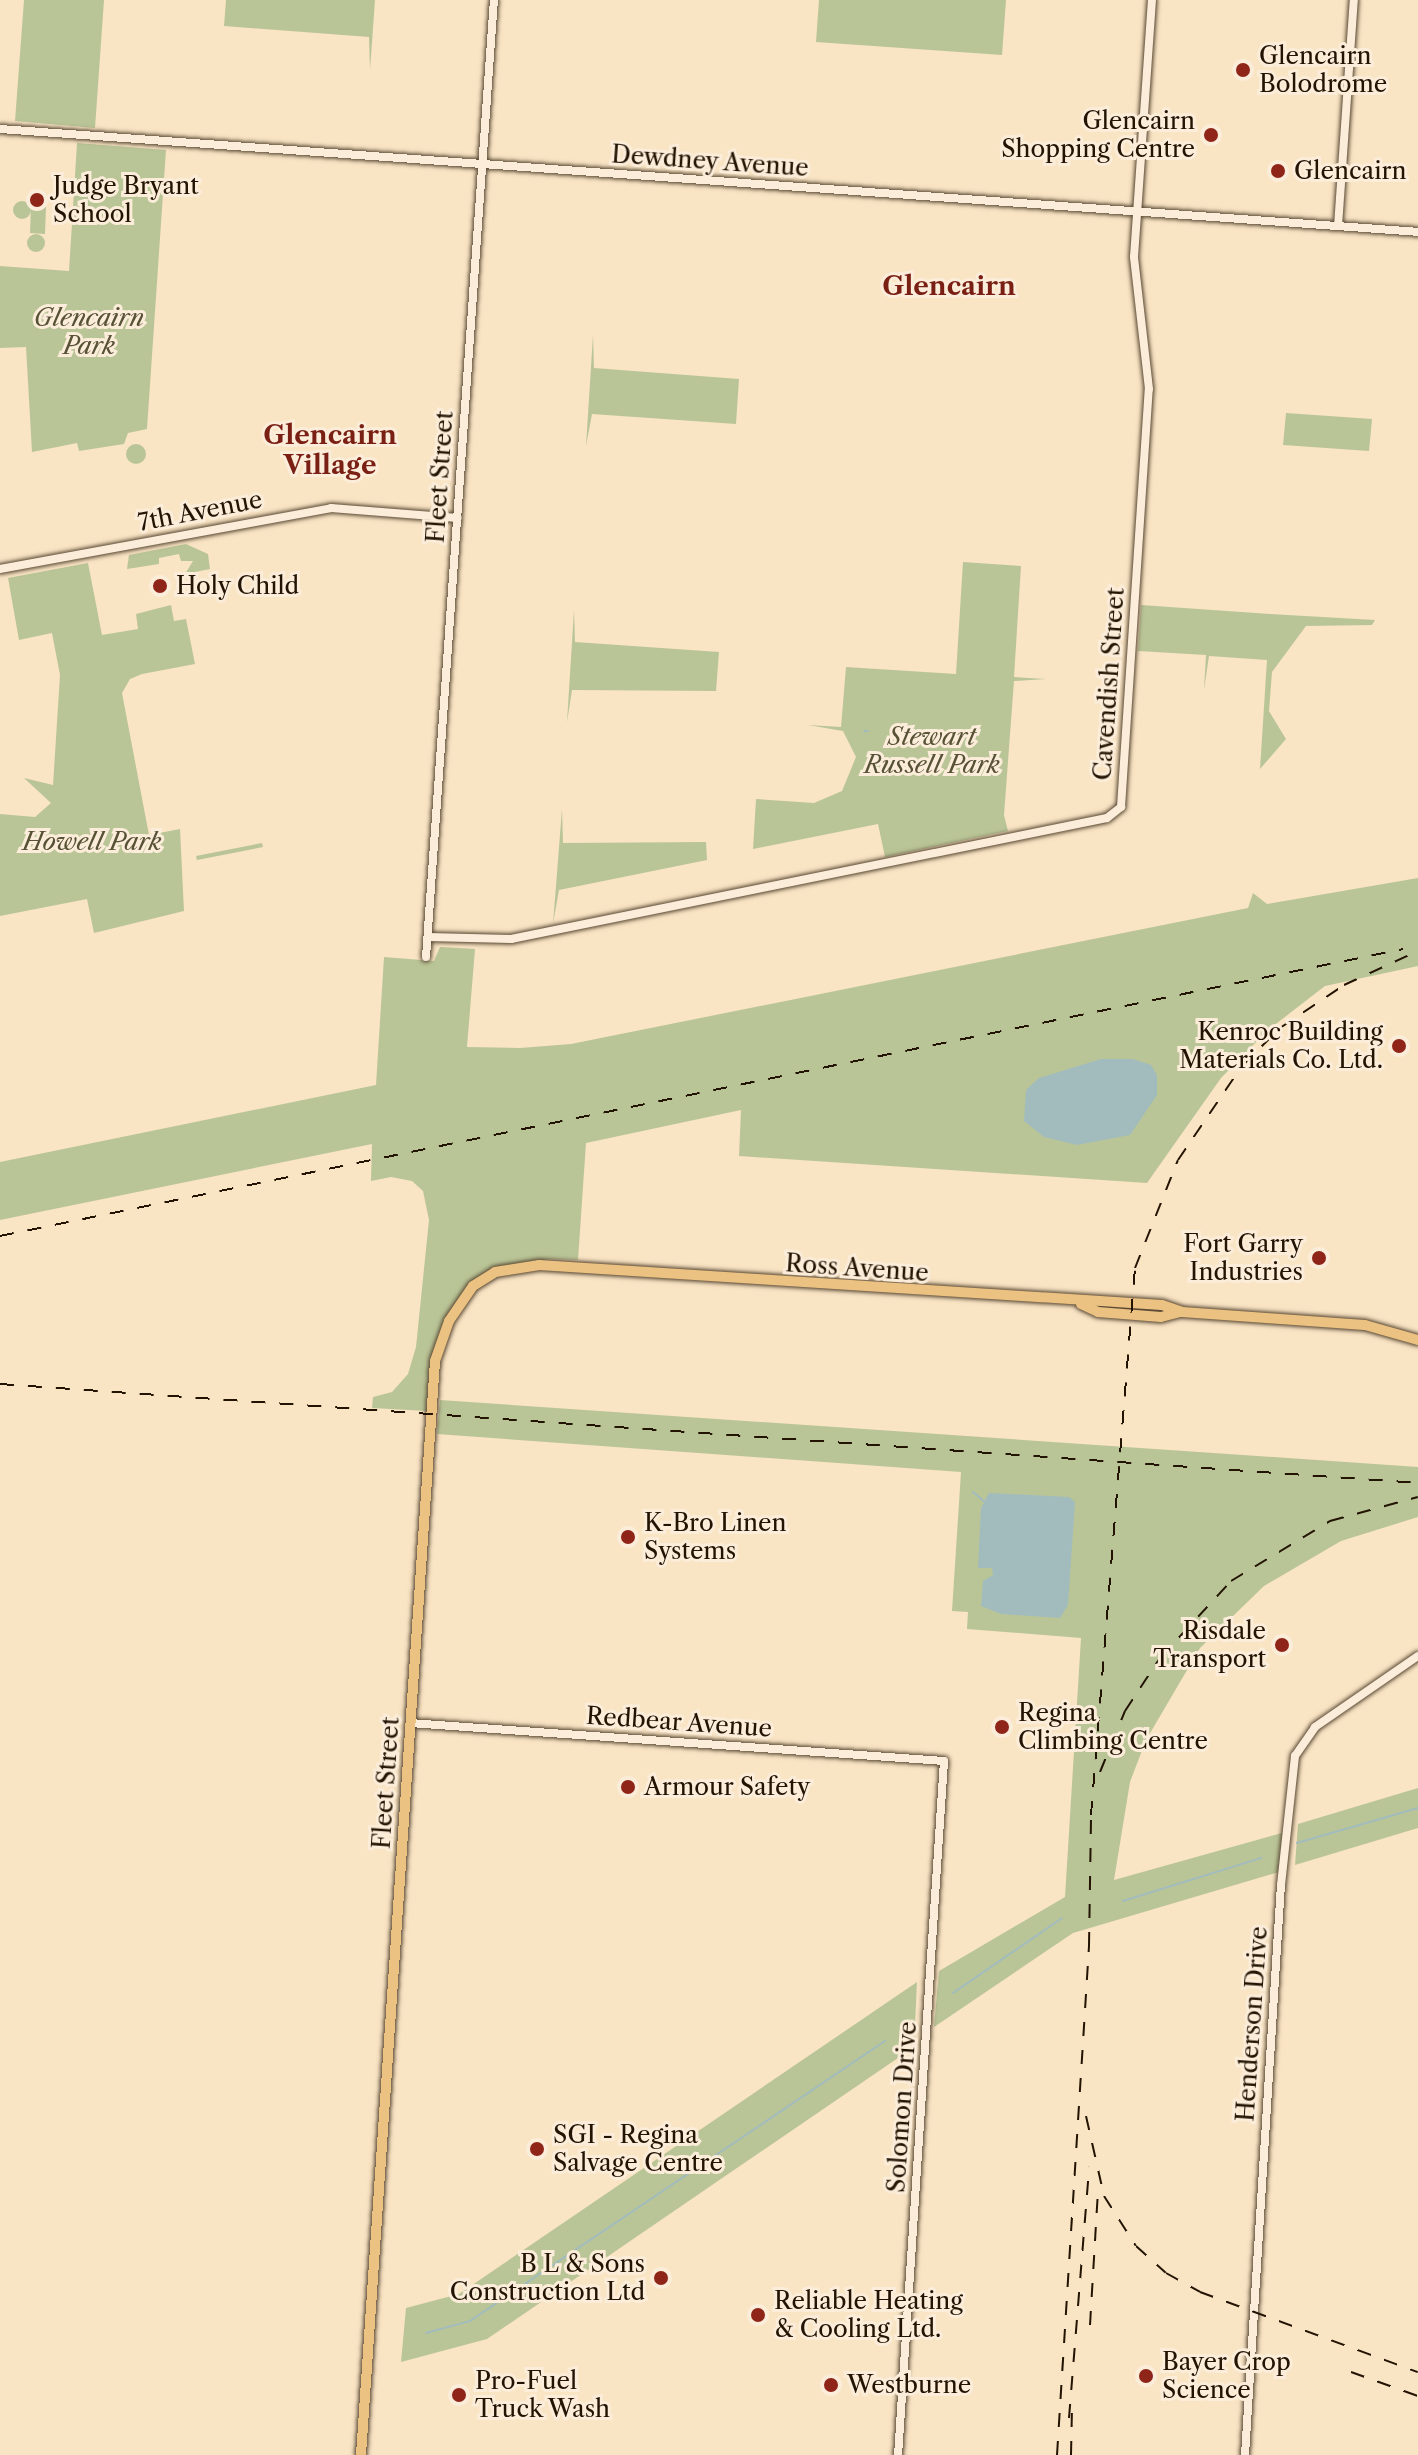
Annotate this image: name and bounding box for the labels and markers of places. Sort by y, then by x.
place label: Glencairn Bolodrome [1259,42,1387,98]
marker: Glencairn Bolodrome [1234,61,1252,79]
place label: Glencairn Shopping Centre [1001,107,1195,163]
marker: Glencairn Shopping Centre [1202,126,1220,144]
place label: Glencairn [1294,157,1407,185]
marker: Glencairn [1269,162,1287,180]
place label: Judge Bryant School [53,172,199,228]
marker: Judge Bryant School [28,191,46,209]
place label: Holy Child [176,572,300,600]
marker: Holy Child [151,577,169,595]
place label: Kenroc Building Materials Co. Ltd. [1179,1018,1383,1074]
marker: Kenroc Building Materials Co. Ltd. [1390,1037,1408,1055]
place label: Fort Garry Industries [1183,1230,1303,1286]
marker: Fort Garry Industries [1310,1249,1328,1267]
place label: K-Bro Linen Systems [644,1509,787,1565]
marker: K-Bro Linen Systems [619,1528,637,1546]
place label: Risdale Transport [1153,1617,1266,1673]
marker: Risdale Transport [1273,1636,1291,1654]
place label: Regina Climbing Centre [1018,1699,1208,1755]
marker: Regina Climbing Centre [993,1718,1011,1736]
place label: Armour Safety [644,1773,811,1801]
marker: Armour Safety [619,1778,637,1796]
place label: SGI - Regina Salvage Centre [553,2121,723,2177]
marker: SGI - Regina Salvage Centre [528,2140,546,2158]
place label: B L & Sons Construction Ltd [450,2250,645,2306]
marker: B L & Sons Construction Ltd [652,2269,670,2287]
place label: Reliable Heating & Cooling Ltd. [774,2287,963,2343]
marker: Reliable Heating & Cooling Ltd. [749,2306,767,2324]
place label: Bayer Crop Science [1162,2348,1291,2404]
place label: Pro-Fuel Truck Wash [475,2367,612,2423]
marker: Bayer Crop Science [1137,2367,1155,2385]
place label: Westburne [847,2371,971,2399]
marker: Westburne [822,2376,840,2394]
marker: Pro-Fuel Truck Wash [450,2386,468,2404]

